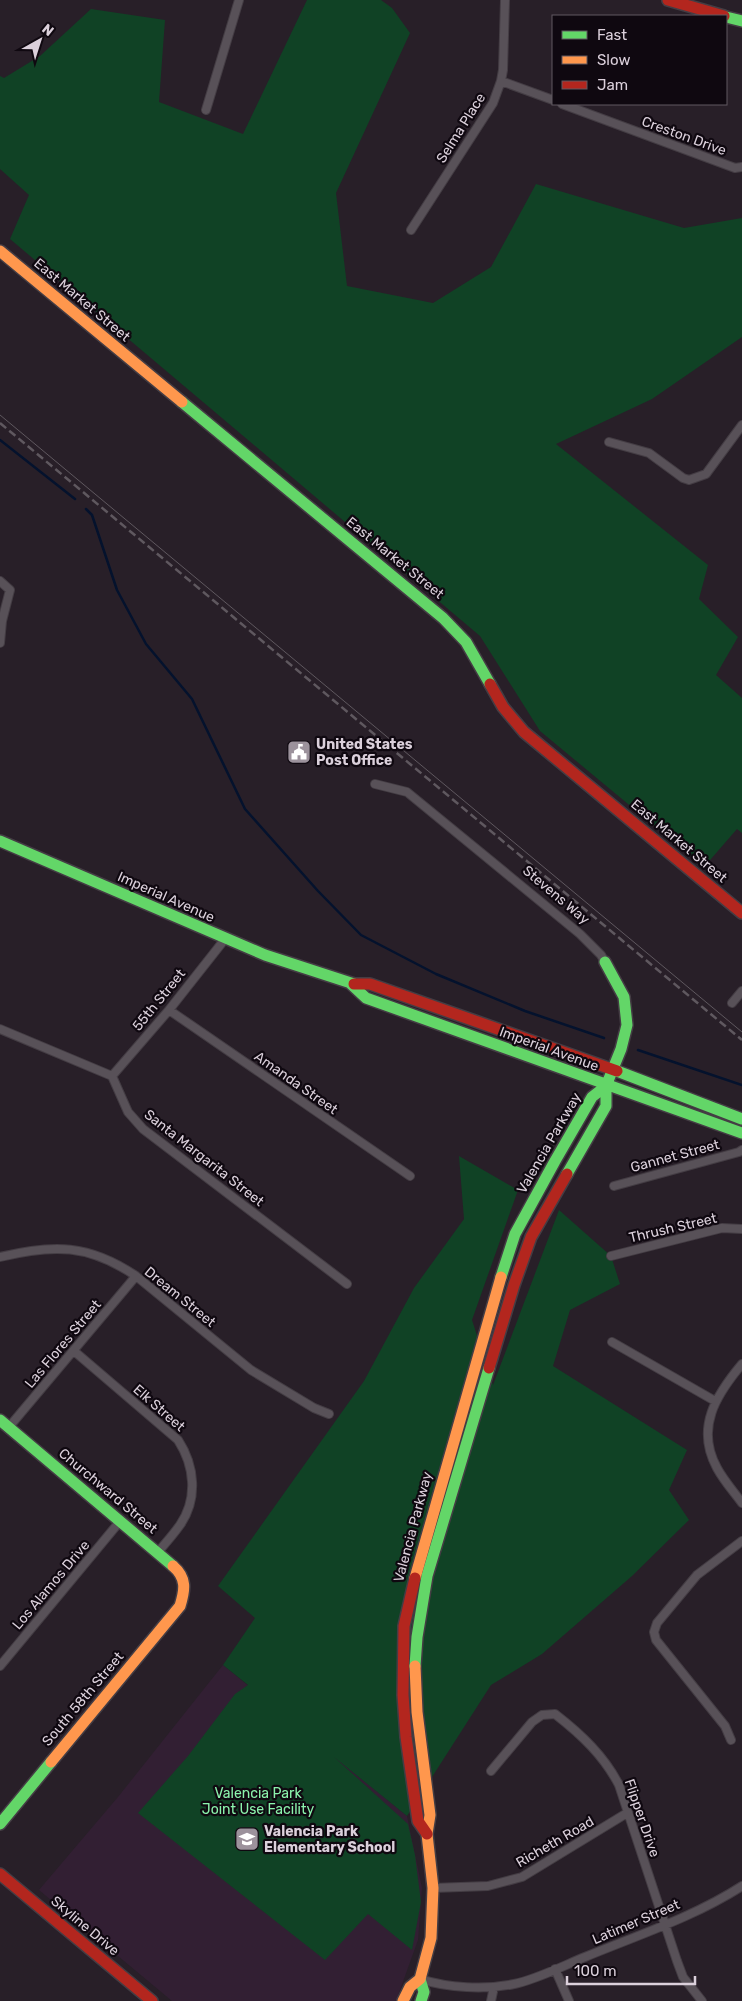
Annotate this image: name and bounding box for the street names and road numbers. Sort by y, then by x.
street label: Selma Place [433,90,489,166]
street label: Creston Drive [639,113,729,159]
street label: East Market Street [30,255,134,346]
street label: East Market Street [343,513,448,603]
street label: East Market Street [627,796,731,887]
street label: Stevens Way [519,862,593,928]
street label: Imperial Avenue [115,868,217,926]
street label: 55th Street [129,965,189,1034]
street label: Imperial Avenue [497,1023,601,1075]
street label: Amanda Street [251,1048,341,1118]
street label: Valencia Parkway [513,1089,585,1196]
street label: Santa Margarita Street [141,1106,268,1210]
street label: Gannet Street [629,1136,722,1176]
street label: Thrush Street [627,1210,719,1246]
street label: Dream Street [141,1263,219,1331]
street label: Las Flores Street [21,1296,105,1392]
street label: Elk Street [130,1381,189,1435]
street label: Churchward Street [55,1445,161,1538]
street label: Valencia Parkway [390,1470,436,1584]
street label: Los Alamos Drive [9,1537,93,1633]
street label: South 58th Street [39,1648,128,1750]
street label: Flipper Drive [621,1777,663,1859]
street label: Richeth Road [513,1813,597,1871]
street label: Skyline Drive [47,1893,123,1960]
street label: Latimer Street [590,1896,683,1948]

